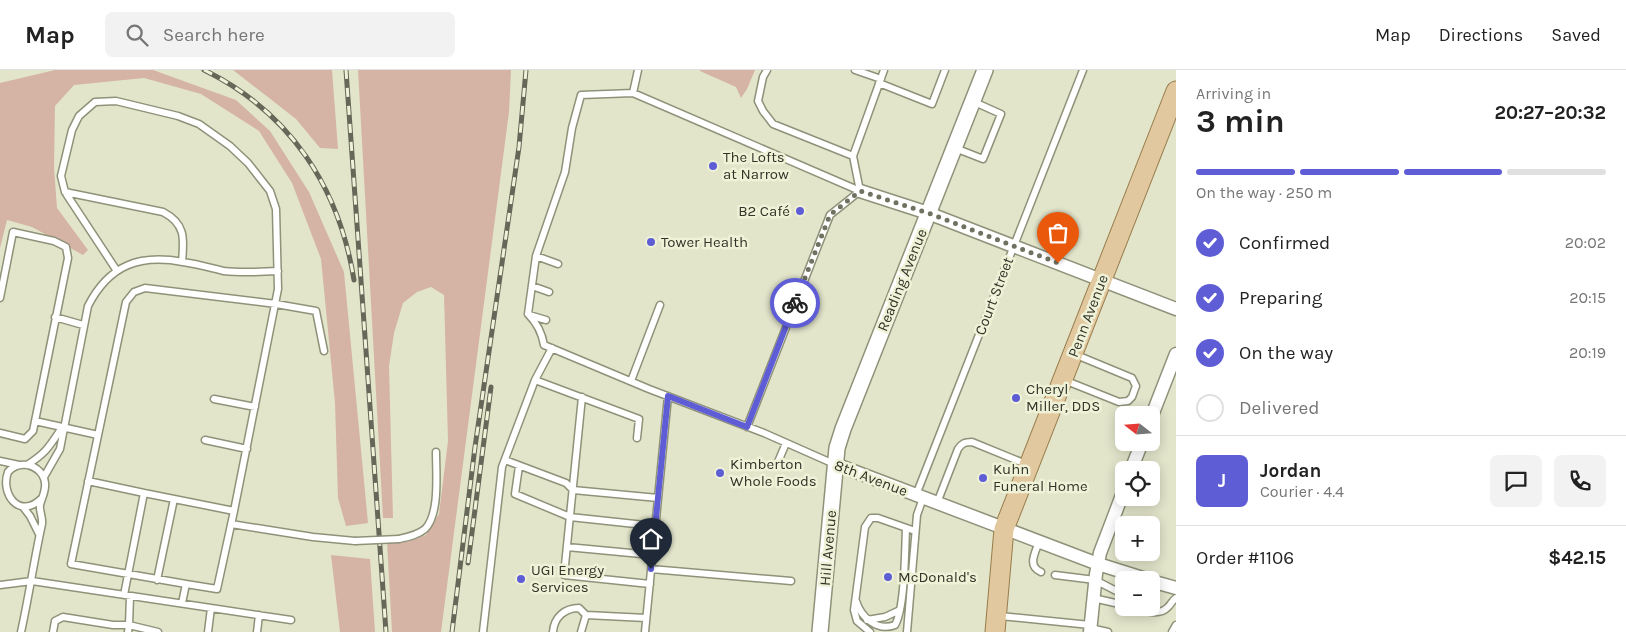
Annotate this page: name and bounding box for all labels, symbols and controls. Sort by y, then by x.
search box [105,12,455,57]
text: Map [25,21,75,49]
icon: search [123,21,151,49]
text: Search here [163,24,265,46]
text: Map [1375,24,1411,46]
text: Directions [1439,24,1523,46]
text: Saved [1551,24,1601,46]
text: Arriving in [1196,84,1271,103]
text: 20:27–20:32 [1494,102,1606,124]
text: 3 min [1196,103,1285,140]
place label: The Lofts at Narrow [723,148,789,183]
marker: The Lofts at Narrow [707,160,719,172]
text: On the way · 250 m [1196,183,1332,202]
place label: B2 Café [738,202,790,220]
marker: B2 Café [794,205,806,217]
pin [1037,212,1079,263]
icon: bag [1044,219,1072,247]
street label: Reading Avenue [873,226,931,334]
icon: check [1196,229,1224,257]
text: Confirmed [1239,232,1330,254]
place label: Tower Health [661,233,748,251]
text: 20:02 [1565,233,1606,252]
marker: Tower Health [645,236,657,248]
street label: Court Street [971,254,1017,338]
street label: Penn Avenue [1064,272,1112,360]
courier [770,278,820,328]
icon: check [1196,284,1224,312]
text: Preparing [1239,287,1322,309]
text: 20:15 [1569,288,1606,307]
icon: bike [781,289,809,317]
icon: check [1196,339,1224,367]
text: On the way [1239,342,1333,364]
text: 20:19 [1569,343,1606,362]
place label: Cheryl Miller, DDS [1026,380,1100,415]
marker: Cheryl Miller, DDS [1010,392,1022,404]
text: Delivered [1239,397,1319,419]
north arrow [1115,406,1160,451]
map controls [1115,406,1160,616]
place label: Kimberton Whole Foods [730,455,817,490]
button: chat [1490,455,1542,507]
button: phone [1554,455,1606,507]
street label: 8th Avenue [832,456,910,500]
place label: Kuhn Funeral Home [993,460,1088,495]
text: Jordan [1260,460,1321,482]
button: locate [1115,461,1160,506]
marker: Kimberton Whole Foods [714,467,726,479]
text: J [1218,470,1226,492]
marker: Kuhn Funeral Home [977,472,989,484]
text: Courier · 4.4 [1260,482,1344,501]
street label: Hill Avenue [816,509,840,587]
button: + [1115,516,1160,561]
pin [630,518,672,569]
icon: home [637,525,665,553]
text: Order #1106 [1196,547,1294,569]
text: $42.15 [1548,547,1606,569]
place label: UGI Energy Services [531,561,604,596]
place label: McDonald's [898,568,977,586]
marker: McDonald's [882,571,894,583]
button: − [1115,571,1160,616]
marker: UGI Energy Services [515,573,527,585]

